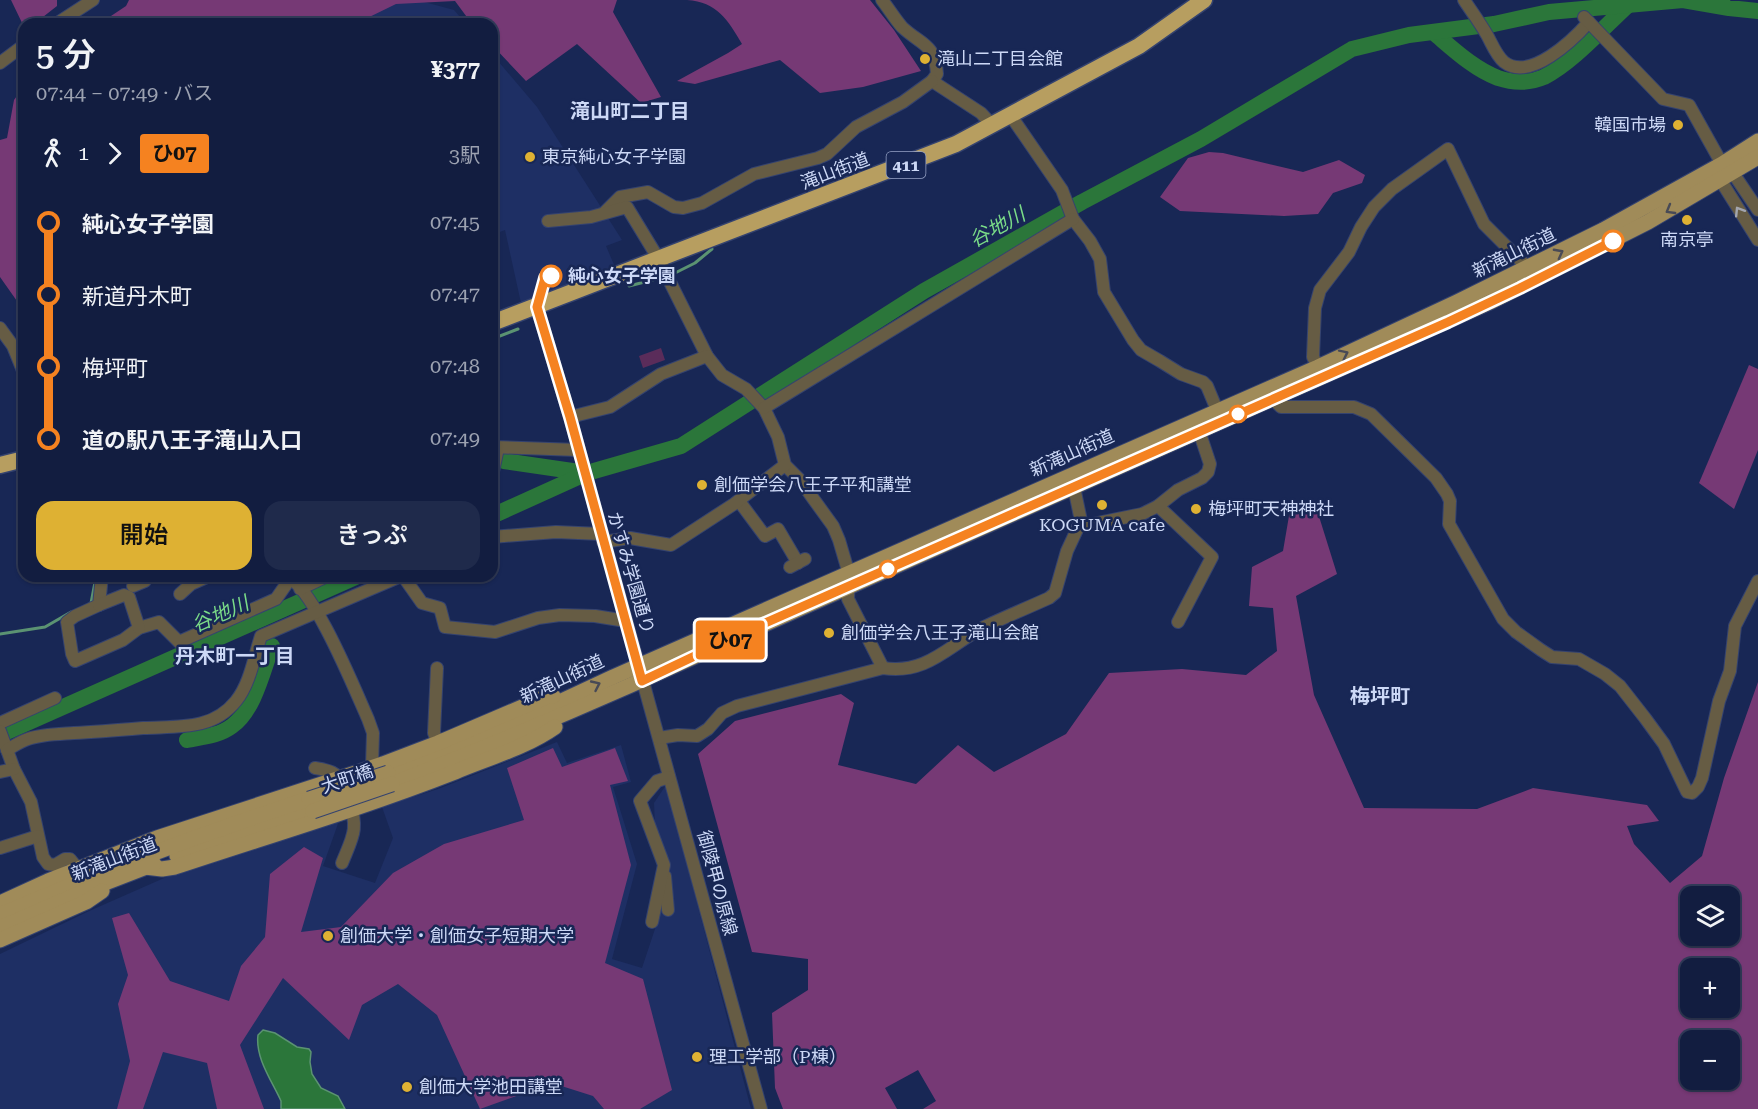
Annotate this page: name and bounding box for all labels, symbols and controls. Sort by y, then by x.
text: 5 分 [36,35,96,74]
place label: 滝山二丁目会館 [937,48,1063,69]
marker: 滝山二丁目会館 [918,52,932,66]
text: ¥377 [431,57,480,82]
text: 07:44 – 07:49 · バス [36,81,213,105]
district label: 滝山町二丁目 [570,99,690,123]
place label: 韓国市場 [1594,114,1666,135]
marker: 韓国市場 [1671,118,1685,132]
icon: walk [36,137,69,170]
icon: forward [98,137,131,170]
text: 1 [78,141,89,165]
text: ひ07 [152,141,197,165]
text: 3駅 [449,143,480,167]
place label: 東京純心女子学園 [542,146,686,167]
street label: 滝山街道 [797,148,872,193]
marker: 東京純心女子学園 [523,150,537,164]
road number: 411 [886,152,926,178]
water label: 谷地川 [965,201,1031,252]
one-way arrow [1666,202,1676,214]
one-way arrow [1735,207,1747,217]
text: 07:45 [430,210,480,234]
text: 純心女子学園 [82,212,214,237]
marker: 南京亭 [1680,213,1694,227]
street label: 新滝山街道 [1469,223,1559,282]
place label: 南京亭 [1660,229,1714,250]
unlabelled marker [1602,230,1624,252]
one-way arrow [1552,249,1563,260]
marker: 純心女子学園 [540,265,562,287]
place label: 純心女子学園 [568,265,676,286]
text: 07:47 [430,282,480,306]
text: 新道丹木町 [82,284,192,309]
one-way arrow [1338,350,1349,362]
text: 07:48 [430,354,480,378]
text: 梅坪町 [82,356,148,381]
unlabelled marker [1229,405,1247,423]
street label: 新滝山街道 [1026,425,1117,480]
text: 07:49 [430,426,480,450]
text: 道の駅八王子滝山入口 [82,428,302,453]
place label: 創価学会八王子平和講堂 [714,474,912,495]
marker: 創価学会八王子平和講堂 [695,478,709,492]
marker: KOGUMA cafe [1095,498,1109,512]
place label: 梅坪町天神神社 [1208,498,1334,519]
button: 開始 [36,501,252,570]
button: きっぷ [264,501,480,570]
marker: 梅坪町天神神社 [1189,502,1203,516]
street label: かすみ学園通り [604,509,659,636]
place label: KOGUMA cafe [1039,514,1165,535]
unlabelled marker [879,560,897,578]
water label: 谷地川 [188,590,254,637]
line badge: ひ07 [696,620,765,660]
place label: 創価学会八王子滝山会館 [841,622,1039,643]
marker: 創価学会八王子滝山会館 [822,626,836,640]
text: ひ07 [708,628,752,652]
district label: 丹木町一丁目 [175,644,295,668]
street label: 新滝山街道 [517,650,607,707]
one-way arrow [590,680,601,692]
district label: 梅坪町 [1350,684,1410,708]
street label: 大町橋 [318,760,376,797]
street label: 御陵甲の原線 [693,828,742,938]
street label: 新滝山街道 [68,833,160,884]
map controls [1680,886,1740,1090]
button: layers [1680,886,1740,946]
place label: 創価大学・創価女子短期大学 [340,925,574,946]
marker: 創価大学・創価女子短期大学 [321,929,335,943]
button: + [1680,958,1740,1018]
button: − [1680,1030,1740,1090]
place label: 理工学部（P棟） [709,1046,847,1067]
marker: 理工学部（P棟） [690,1050,704,1064]
place label: 創価大学池田講堂 [419,1076,563,1097]
marker: 創価大学池田講堂 [400,1080,414,1094]

